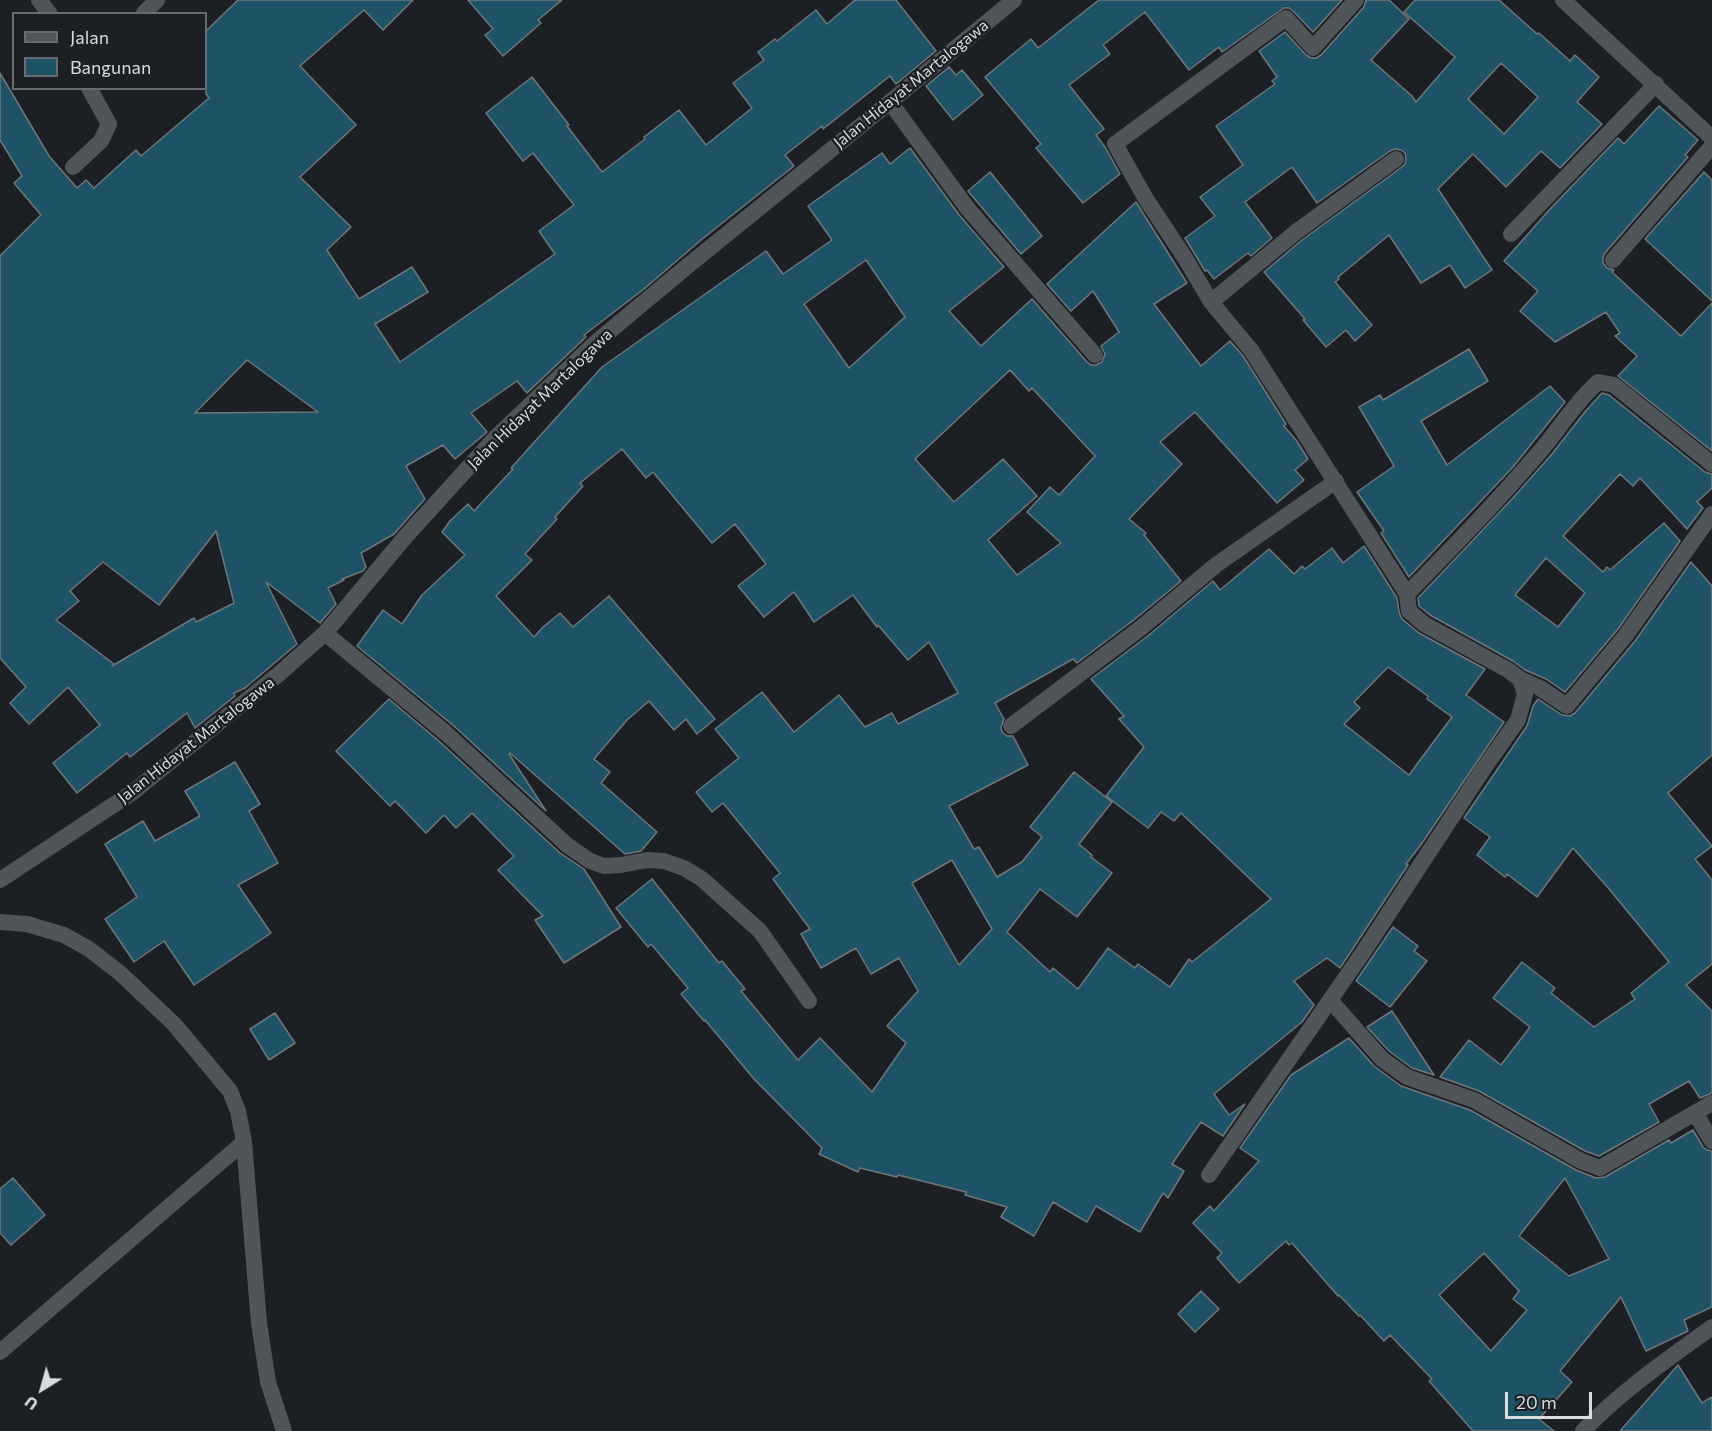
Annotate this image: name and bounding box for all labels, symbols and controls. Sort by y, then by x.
legend [12,12,207,90]
street label: Jalan Hidayat Martalogawa [830,16,992,152]
text: Jalan [70,26,109,48]
text: Bangunan [70,56,151,78]
street label: Jalan Hidayat Martalogawa [464,325,616,473]
street label: Jalan Hidayat Martalogawa [114,673,278,807]
north arrow [12,1359,72,1419]
scale bar [1508,1380,1595,1418]
text: 20 m [1516,1391,1557,1413]
text: U [20,1393,41,1415]

